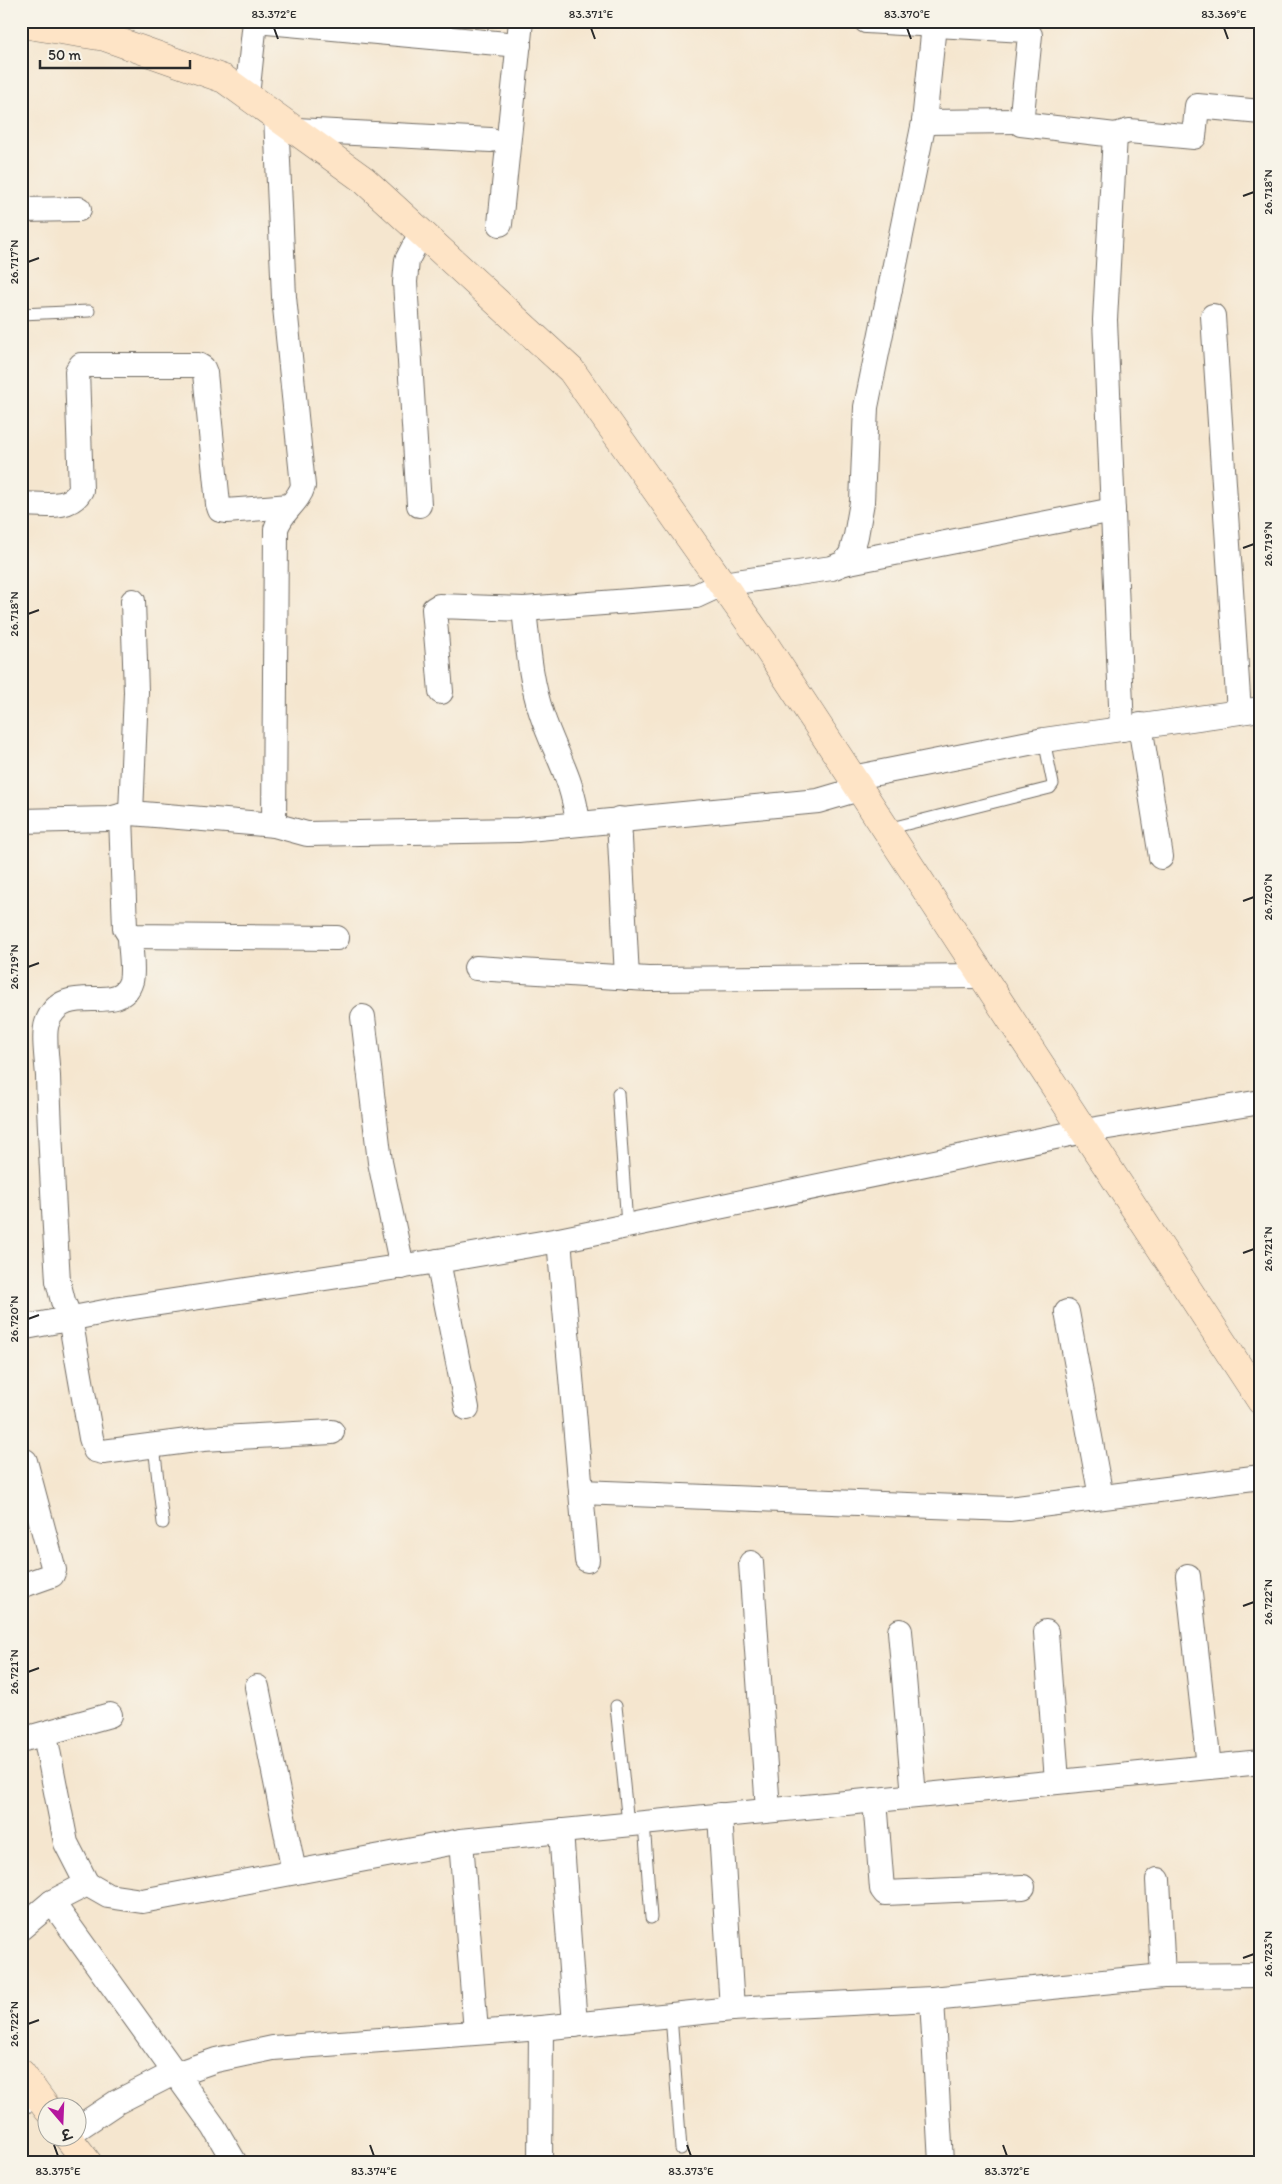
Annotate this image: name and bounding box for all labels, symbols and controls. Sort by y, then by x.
text: 83.372°E [251,7,297,21]
text: 83.371°E [569,7,614,21]
text: 83.370°E [884,7,930,21]
text: 83.369°E [1201,7,1247,21]
scale bar [40,38,190,70]
text: 50 m [48,46,81,64]
text: 26.718°N [1261,169,1275,215]
text: 26.717°N [7,240,21,284]
text: 26.719°N [1261,521,1275,567]
text: 26.718°N [7,591,21,637]
text: 26.720°N [1261,874,1275,920]
text: 26.719°N [7,944,21,990]
text: 26.721°N [1261,1226,1275,1272]
text: 26.720°N [7,1296,21,1342]
text: 26.722°N [1261,1579,1275,1625]
text: 26.721°N [7,1649,21,1695]
text: 26.723°N [1261,1931,1275,1977]
text: 26.722°N [7,2001,21,2047]
north arrow [38,2096,88,2146]
text: उ [57,2124,75,2144]
text: 83.375°E [35,2164,81,2178]
text: 83.374°E [351,2164,397,2178]
text: 83.373°E [668,2164,714,2178]
text: 83.372°E [984,2164,1030,2178]

